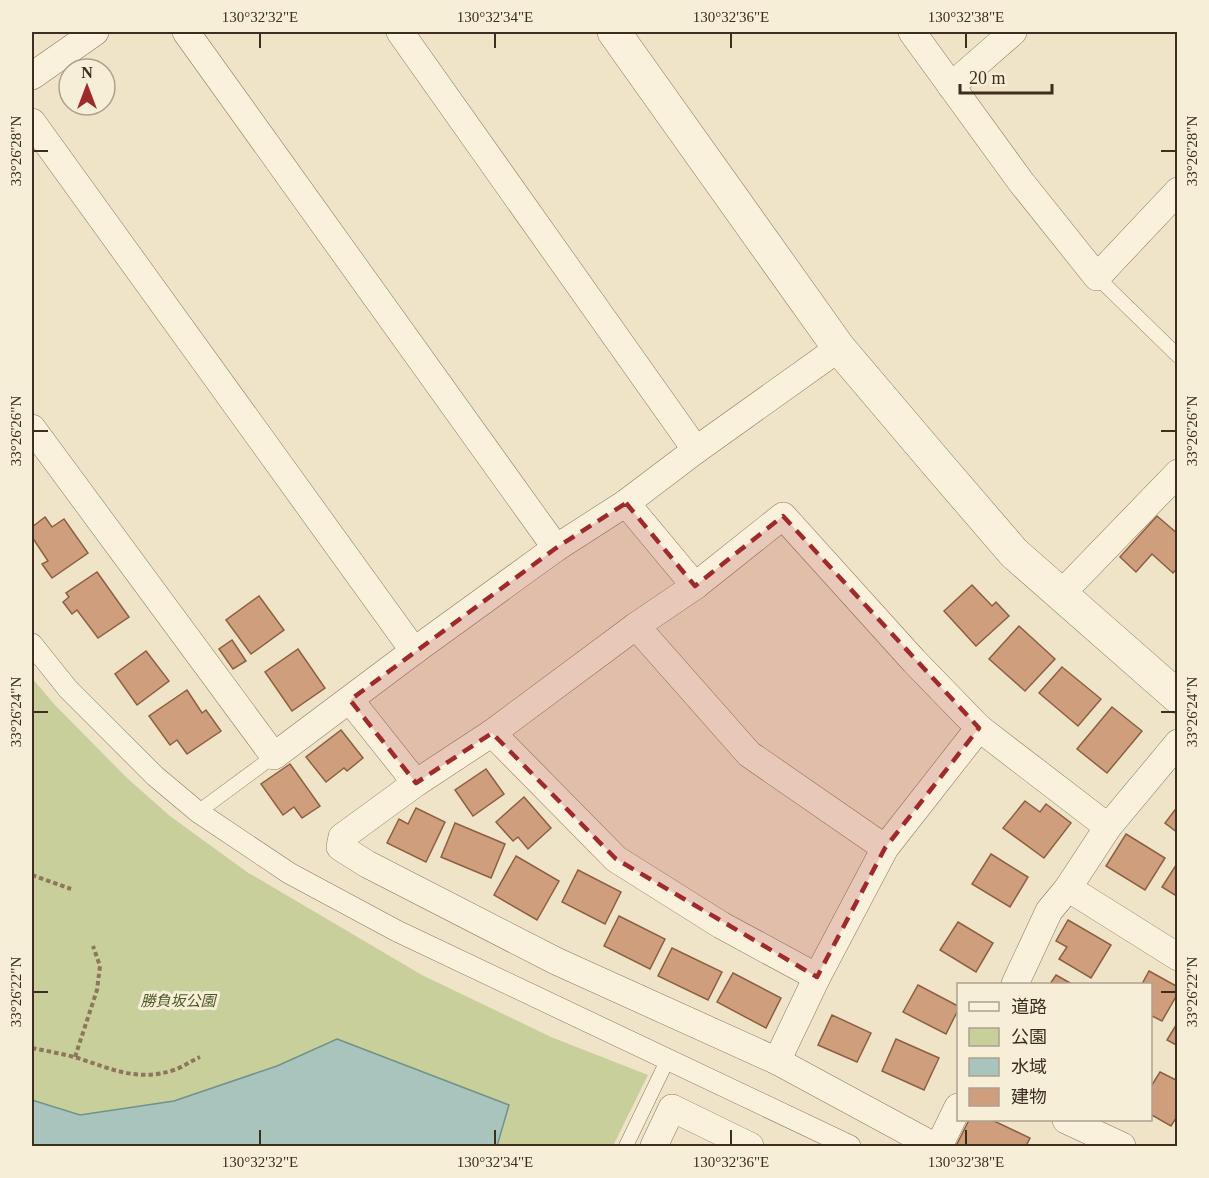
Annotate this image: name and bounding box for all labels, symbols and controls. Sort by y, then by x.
text: 130°32'32"E [222,9,298,25]
text: 130°32'34"E [457,9,533,25]
text: 130°32'36"E [693,9,769,25]
text: 130°32'38"E [928,9,1004,25]
north arrow [57,57,117,117]
scale bar [960,57,1052,95]
text: N [81,64,93,81]
text: 20 m [969,68,1006,88]
text: 33°26'28"N [8,116,24,186]
text: 33°26'28"N [1184,116,1200,186]
text: 33°26'26"N [8,396,24,466]
text: 33°26'26"N [1184,396,1200,466]
text: 33°26'24"N [8,677,24,747]
text: 33°26'24"N [1184,677,1200,747]
text: 33°26'22"N [8,957,24,1027]
text: 33°26'22"N [1184,957,1200,1027]
legend [957,983,1152,1121]
park label: 勝負坂公園 [140,993,217,1009]
text: 道路 [1011,997,1047,1017]
text: 公園 [1011,1027,1047,1047]
text: 水域 [1011,1057,1047,1077]
text: 建物 [1011,1087,1047,1107]
text: 130°32'32"E [222,1154,298,1170]
text: 130°32'34"E [457,1154,533,1170]
text: 130°32'36"E [693,1154,769,1170]
text: 130°32'38"E [928,1154,1004,1170]

